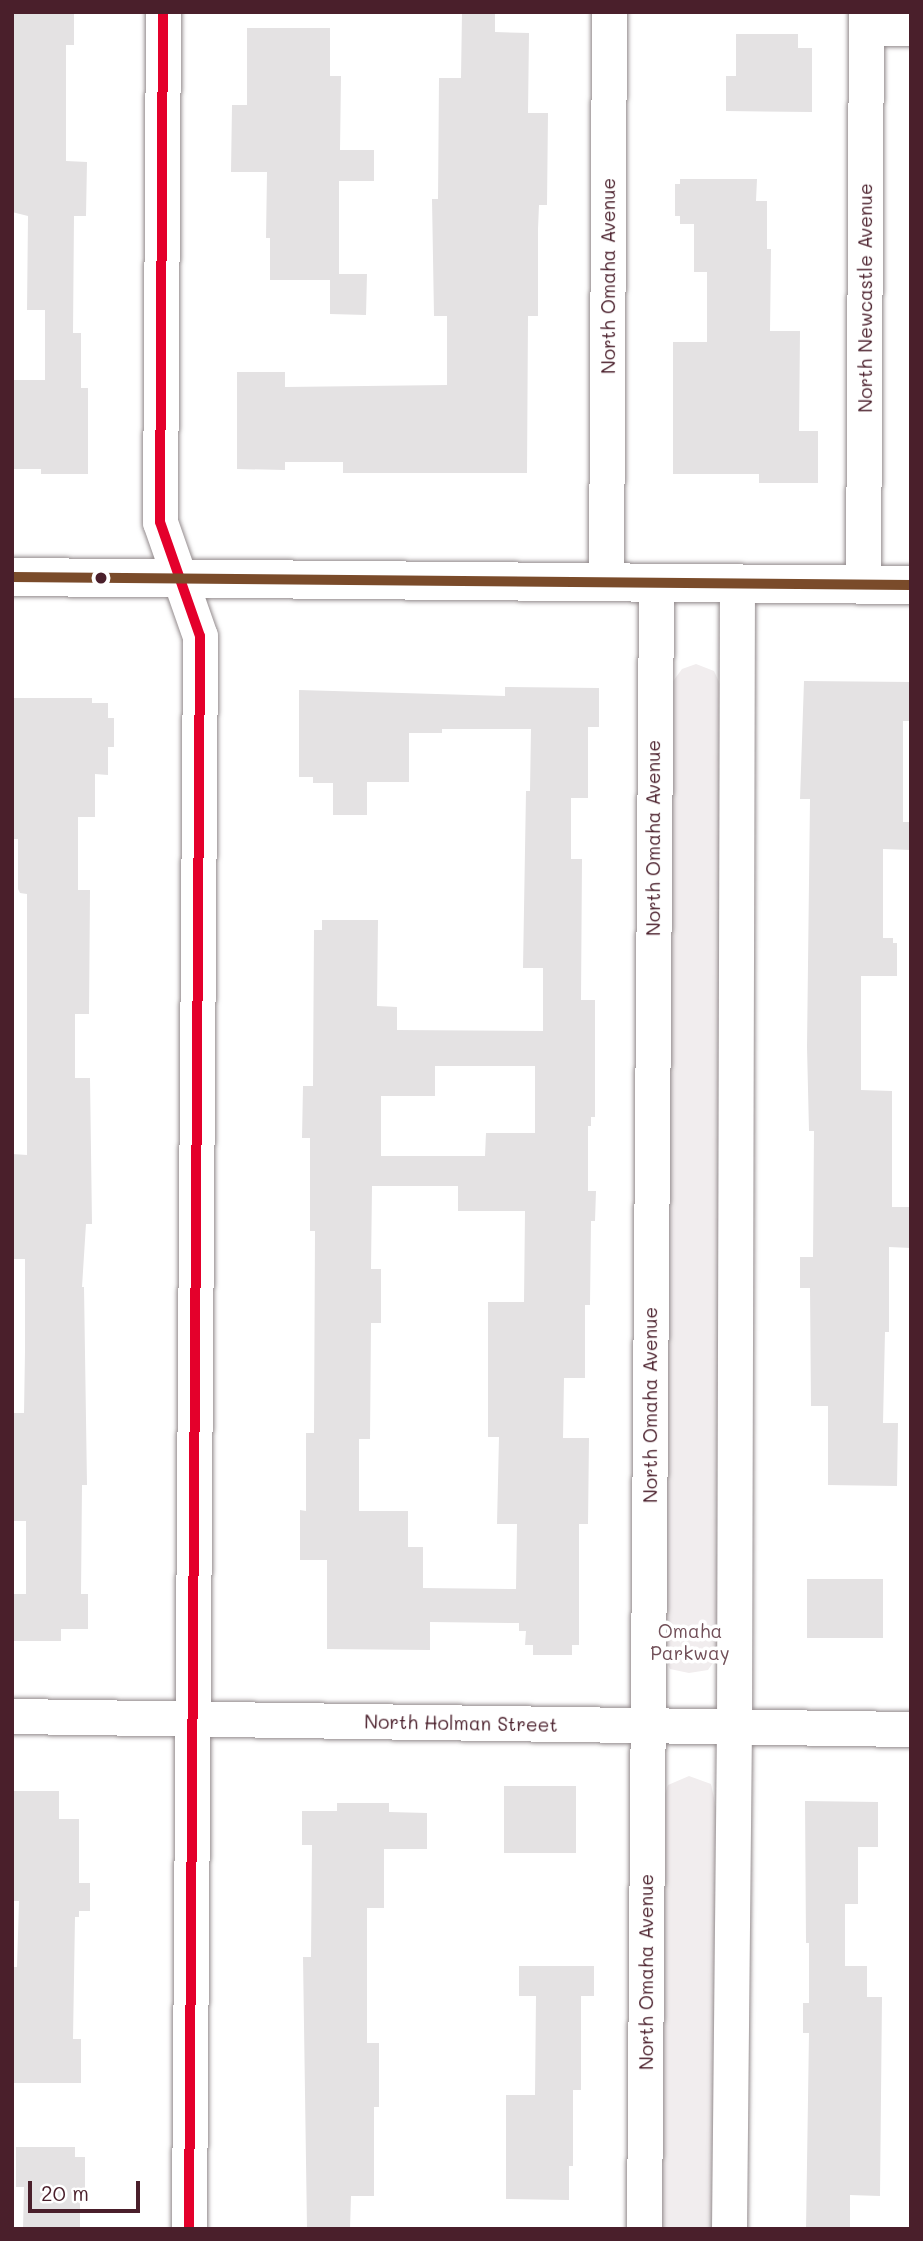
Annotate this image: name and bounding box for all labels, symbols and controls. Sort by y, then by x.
street label: North Omaha Avenue [597,178,619,374]
street label: North Newcastle Avenue [854,183,876,413]
unlabelled marker [94,571,108,585]
street label: North Omaha Avenue [642,740,664,936]
street label: North Omaha Avenue [639,1307,661,1503]
park label: Omaha Parkway [650,1620,730,1664]
street label: North Holman Street [364,1710,558,1736]
street label: North Omaha Avenue [635,1874,657,2070]
scale bar [32,2168,144,2212]
text: 20 m [41,2179,89,2206]

